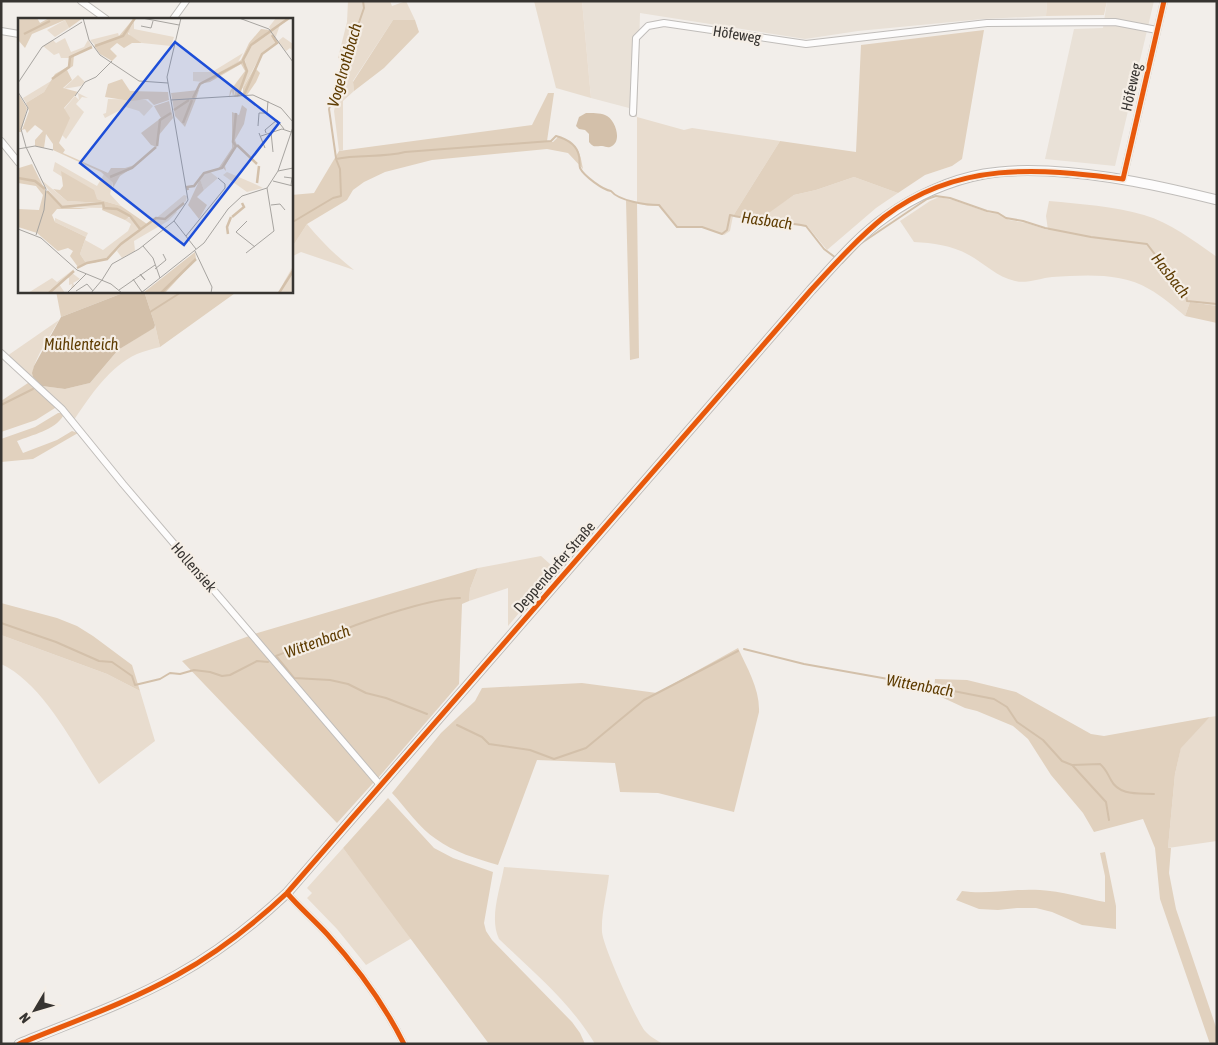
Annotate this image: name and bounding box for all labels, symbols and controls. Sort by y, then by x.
inset map [18,18,292,292]
water label: Vogelrothbach [323,21,366,109]
street label: Höfeweg [712,22,763,46]
street label: Höfeweg [1117,61,1145,113]
water label: Hasbach [740,208,794,233]
water label: Hasbach [1148,249,1194,301]
water label: Mühlenteich [44,335,118,353]
street label: Deppendorfer Straße [510,518,598,616]
street label: Hollensiek [168,539,220,595]
water label: Wittenbach [282,621,352,661]
water label: Wittenbach [885,670,955,700]
north arrow [10,985,60,1035]
text: N [16,1010,34,1026]

